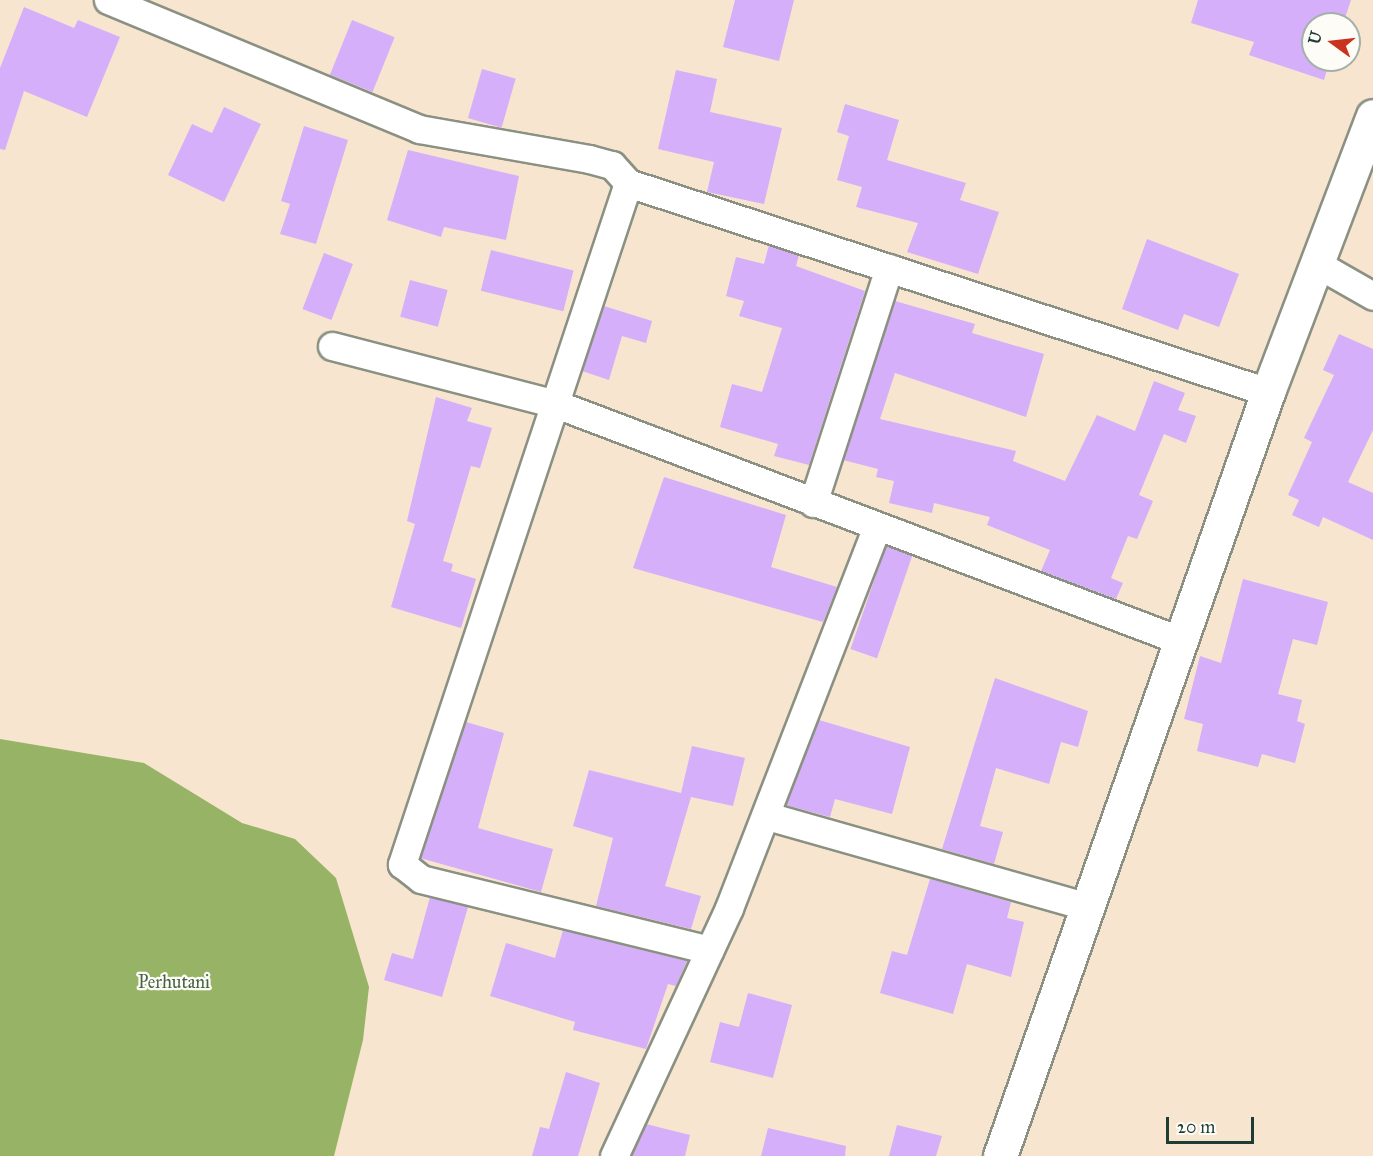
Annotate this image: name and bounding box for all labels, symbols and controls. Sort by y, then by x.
north arrow [1301,12,1361,72]
text: U [1304,29,1326,46]
park label: Perhutani [138,971,210,993]
scale bar [1169,1105,1258,1143]
text: 20 m [1177,1116,1215,1138]

